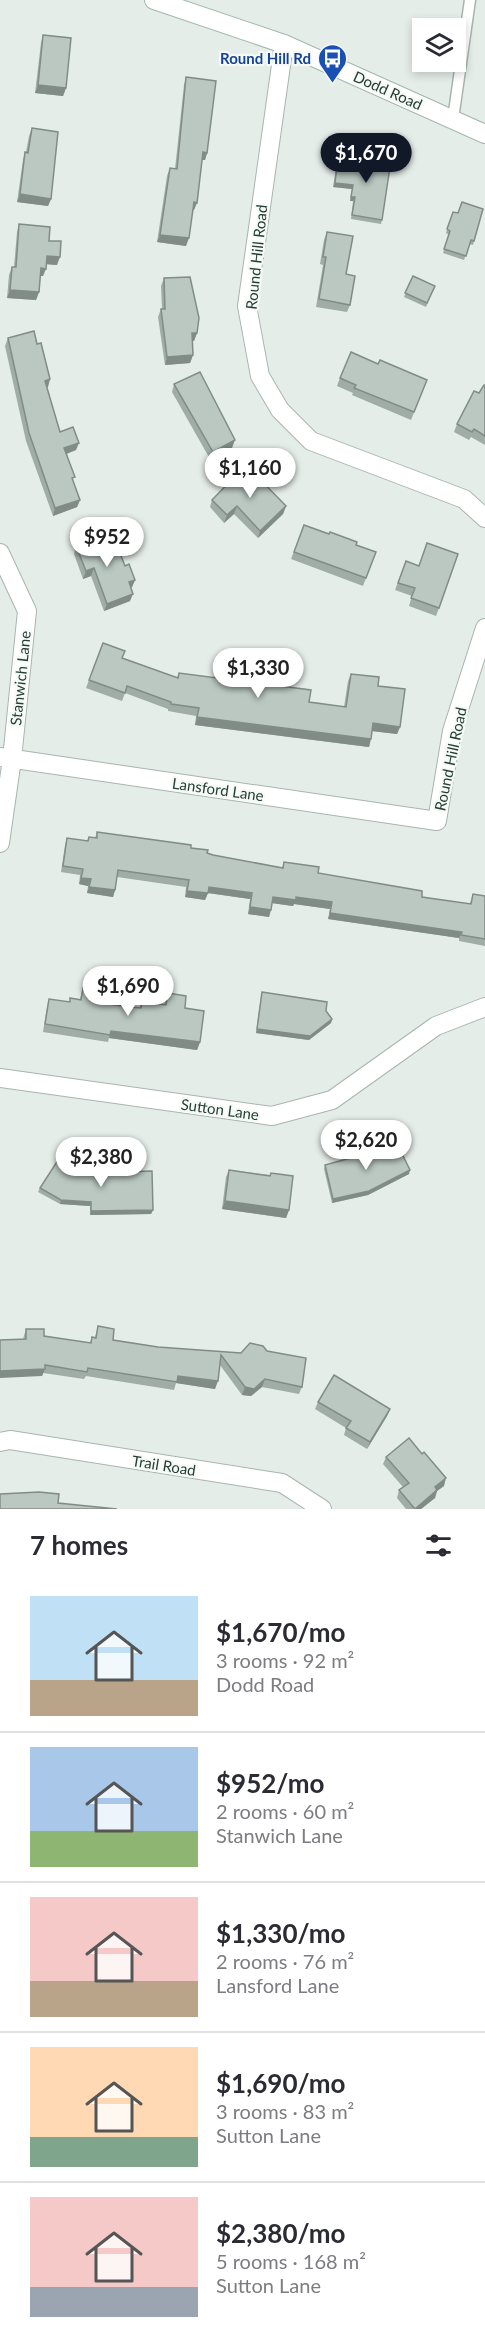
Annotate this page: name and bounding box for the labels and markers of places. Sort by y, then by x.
bus stop icon: Round Hill Rd [316,42,348,84]
place label: Round Hill Rd [220,49,311,67]
pin: $1,670 [317,133,415,184]
pin: $1,160 [201,448,299,499]
pin: $952 [71,517,143,568]
pin: $1,330 [209,648,307,699]
pin: $1,690 [79,966,177,1017]
pin: $2,620 [317,1120,415,1171]
pin: $2,380 [52,1137,150,1188]

